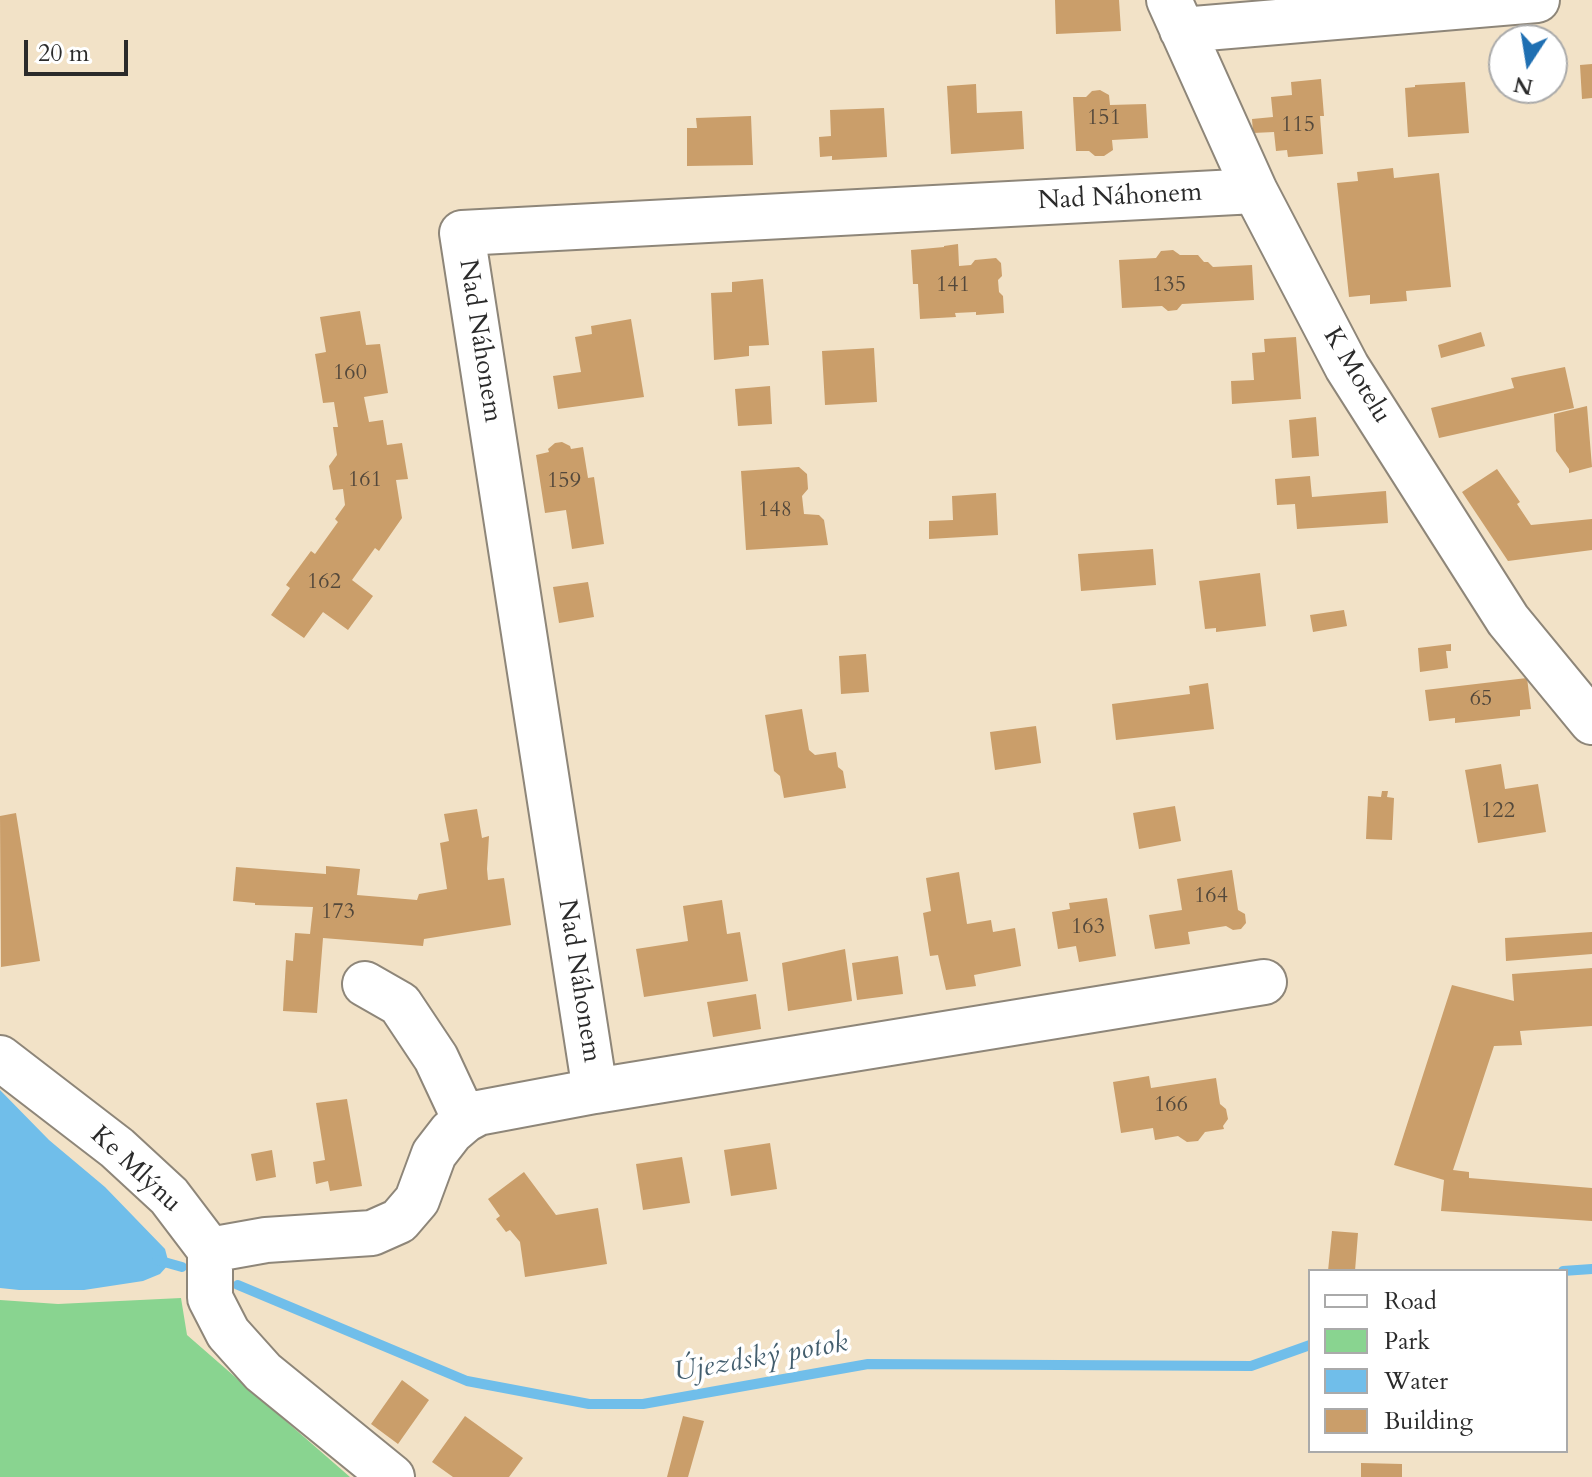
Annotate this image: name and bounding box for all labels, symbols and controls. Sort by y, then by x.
scale bar [28,24,132,74]
north arrow [1488,24,1568,104]
text: 20 m [38,37,89,70]
text: N [1511,69,1536,102]
house number: 151 [1087,106,1121,132]
house number: 115 [1281,113,1315,139]
street label: Nad Náhonem [1037,178,1203,218]
street label: Nad Náhonem [451,257,507,425]
house number: 141 [936,273,970,299]
house number: 135 [1152,273,1186,299]
street label: K Motelu [1315,323,1397,429]
house number: 160 [333,361,367,387]
house number: 161 [348,468,382,494]
house number: 159 [547,469,581,495]
house number: 148 [758,498,792,524]
house number: 162 [307,570,341,596]
house number: 65 [1470,687,1492,713]
house number: 122 [1481,799,1515,825]
house number: 164 [1194,884,1228,910]
street label: Nad Náhonem [550,897,606,1065]
house number: 173 [321,900,355,926]
house number: 163 [1071,915,1105,941]
house number: 166 [1154,1093,1188,1119]
street label: Ke Mlýnu [83,1120,187,1220]
legend [1308,1269,1568,1453]
text: Road [1384,1285,1437,1318]
text: Park [1384,1325,1430,1358]
water label: Újezdský potok [671,1327,851,1391]
text: Water [1384,1365,1448,1398]
text: Building [1384,1405,1473,1438]

